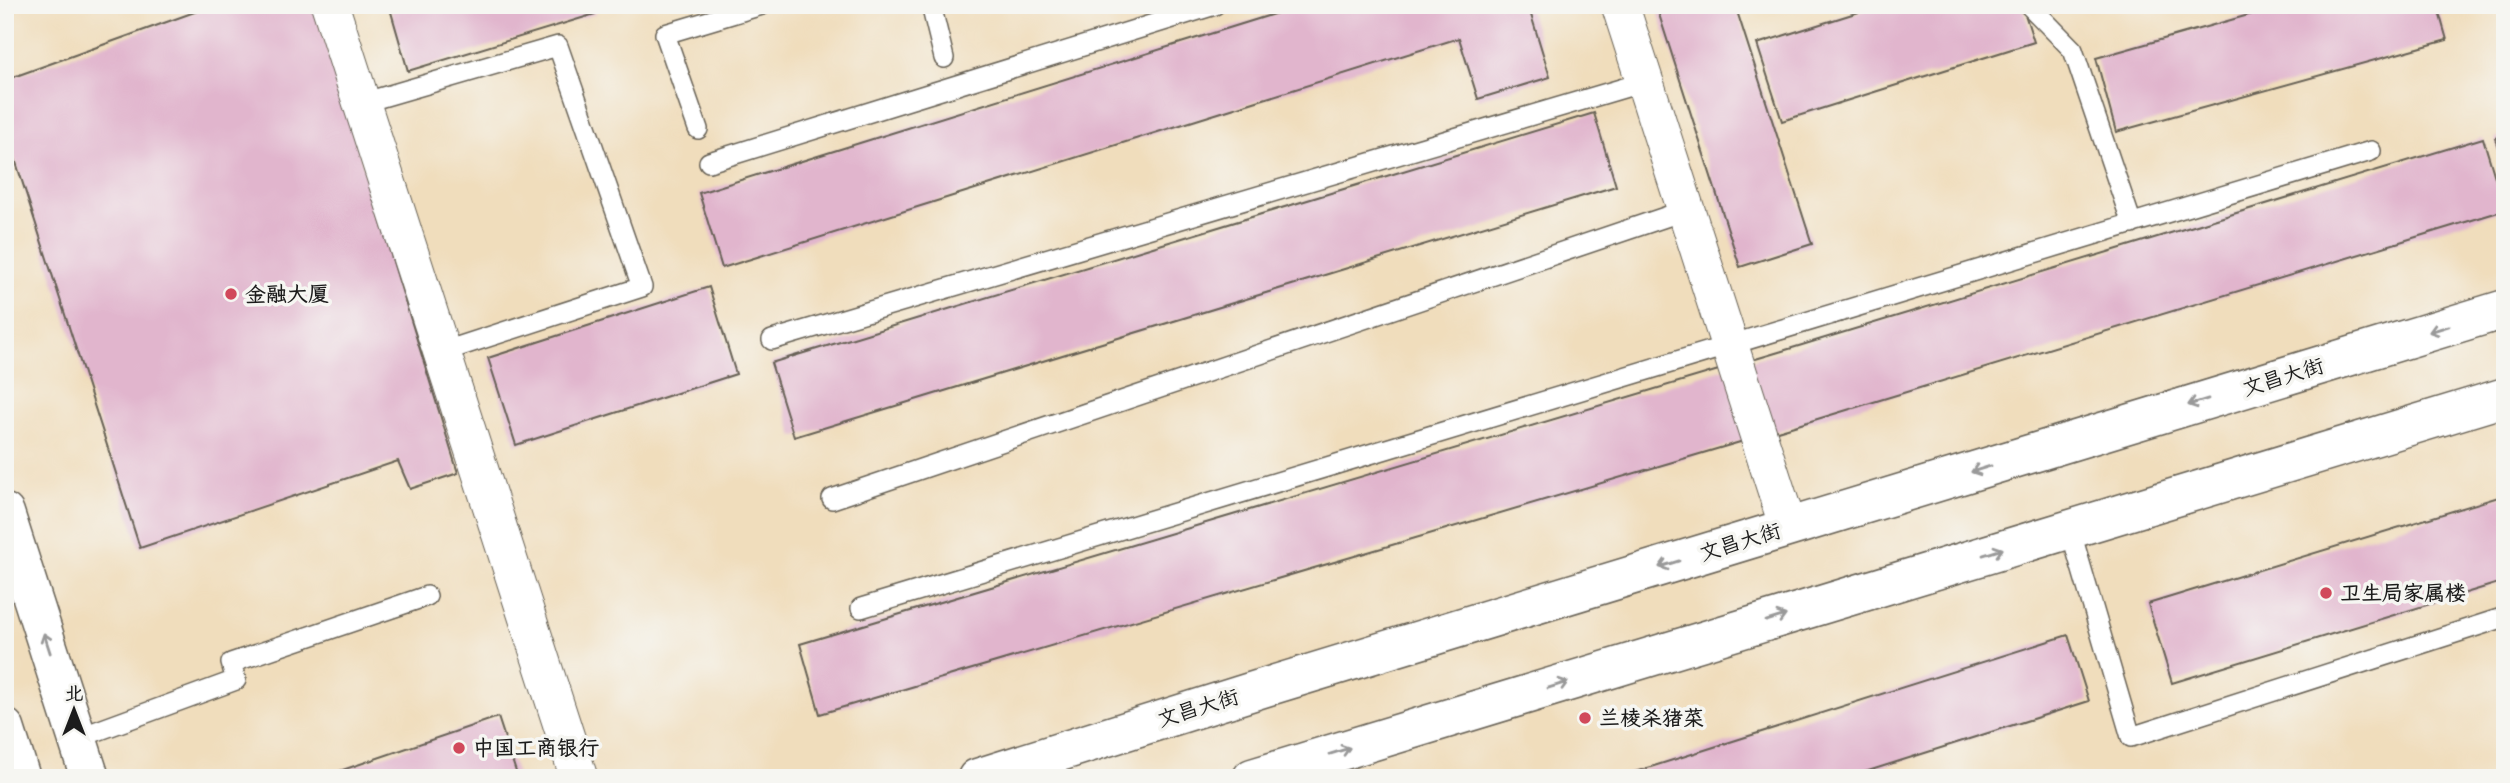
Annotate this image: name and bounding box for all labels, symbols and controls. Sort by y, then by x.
place label: 金融大厦 [245,276,329,308]
marker: 金融大厦 [223,286,239,302]
one-way arrow [2429,324,2451,336]
street label: 文昌大街 [2238,348,2327,403]
one-way arrow [2188,397,2210,410]
one-way arrow [1970,463,1992,476]
street label: 文昌大街 [1695,513,1784,568]
one-way arrow [1982,545,2004,558]
one-way arrow [1659,558,1681,571]
place label: 卫生局家属楼 [2340,575,2466,607]
marker: 卫生局家属楼 [2318,585,2334,601]
one-way arrow [1764,611,1786,624]
one-way arrow [40,632,52,654]
north arrow [38,674,108,744]
one-way arrow [1547,677,1569,690]
text: 北 [64,678,84,706]
street label: 文昌大街 [1153,679,1242,734]
place label: 兰棱杀猪菜 [1599,700,1704,732]
marker: 兰棱杀猪菜 [1577,710,1593,726]
place label: 中国工商银行 [473,730,599,762]
marker: 中国工商银行 [451,740,467,756]
one-way arrow [1329,743,1351,756]

